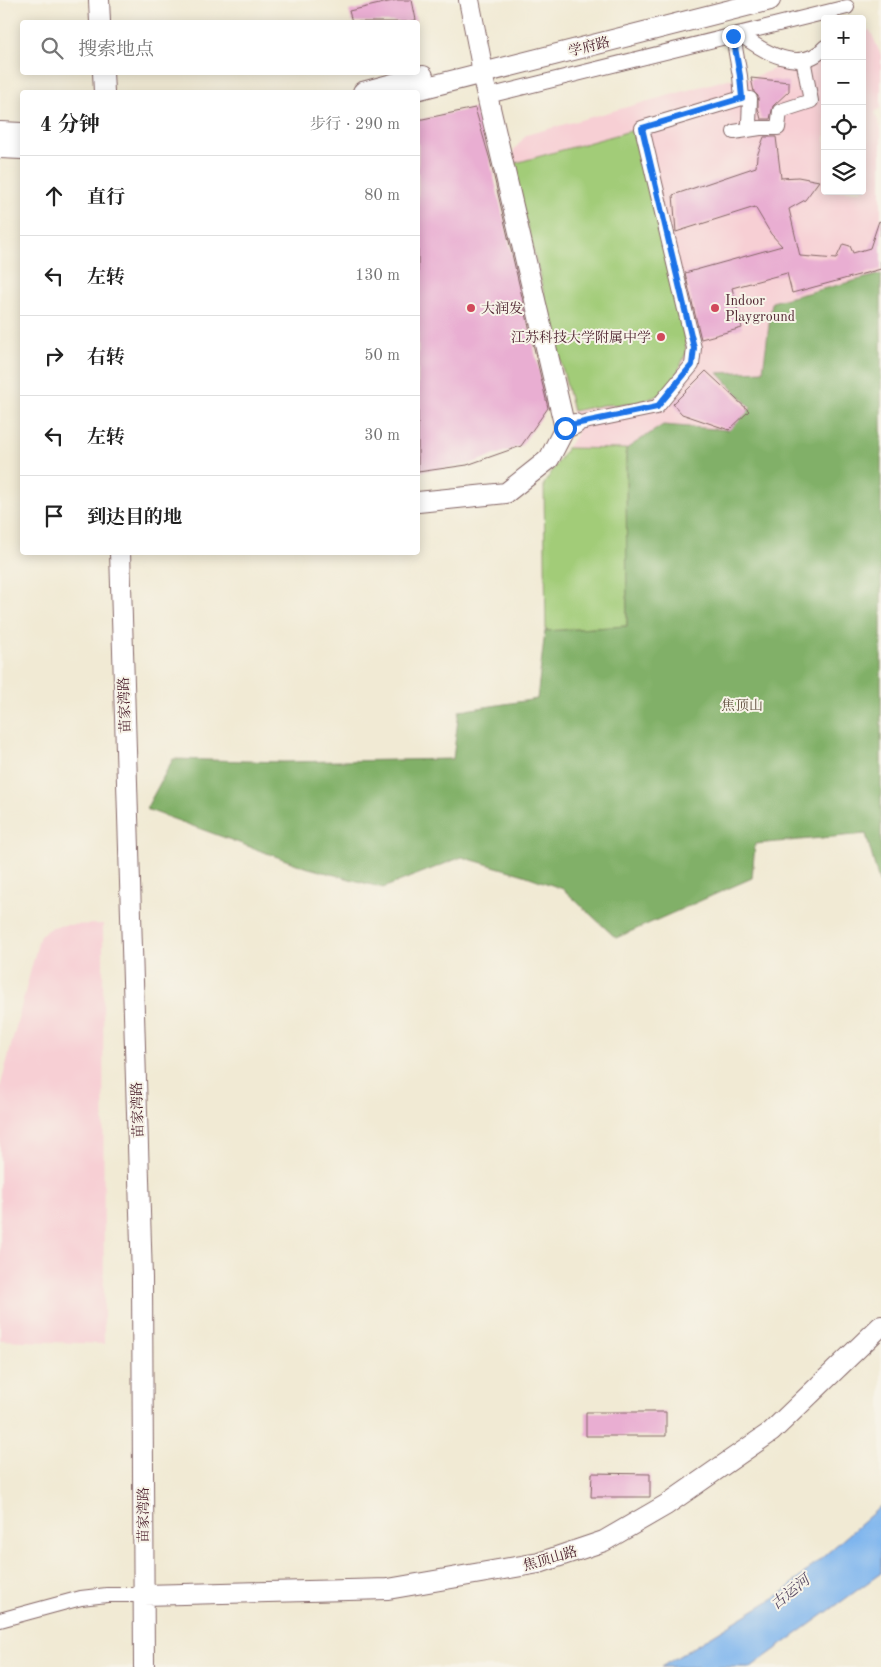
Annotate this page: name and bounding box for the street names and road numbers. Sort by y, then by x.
street label: 学府路 [567,34,611,59]
street label: 苗家湾路 [116,677,133,733]
street label: 苗家湾路 [129,1082,146,1138]
street label: 苗家湾路 [136,1487,151,1543]
street label: 焦顶山路 [521,1544,579,1573]

